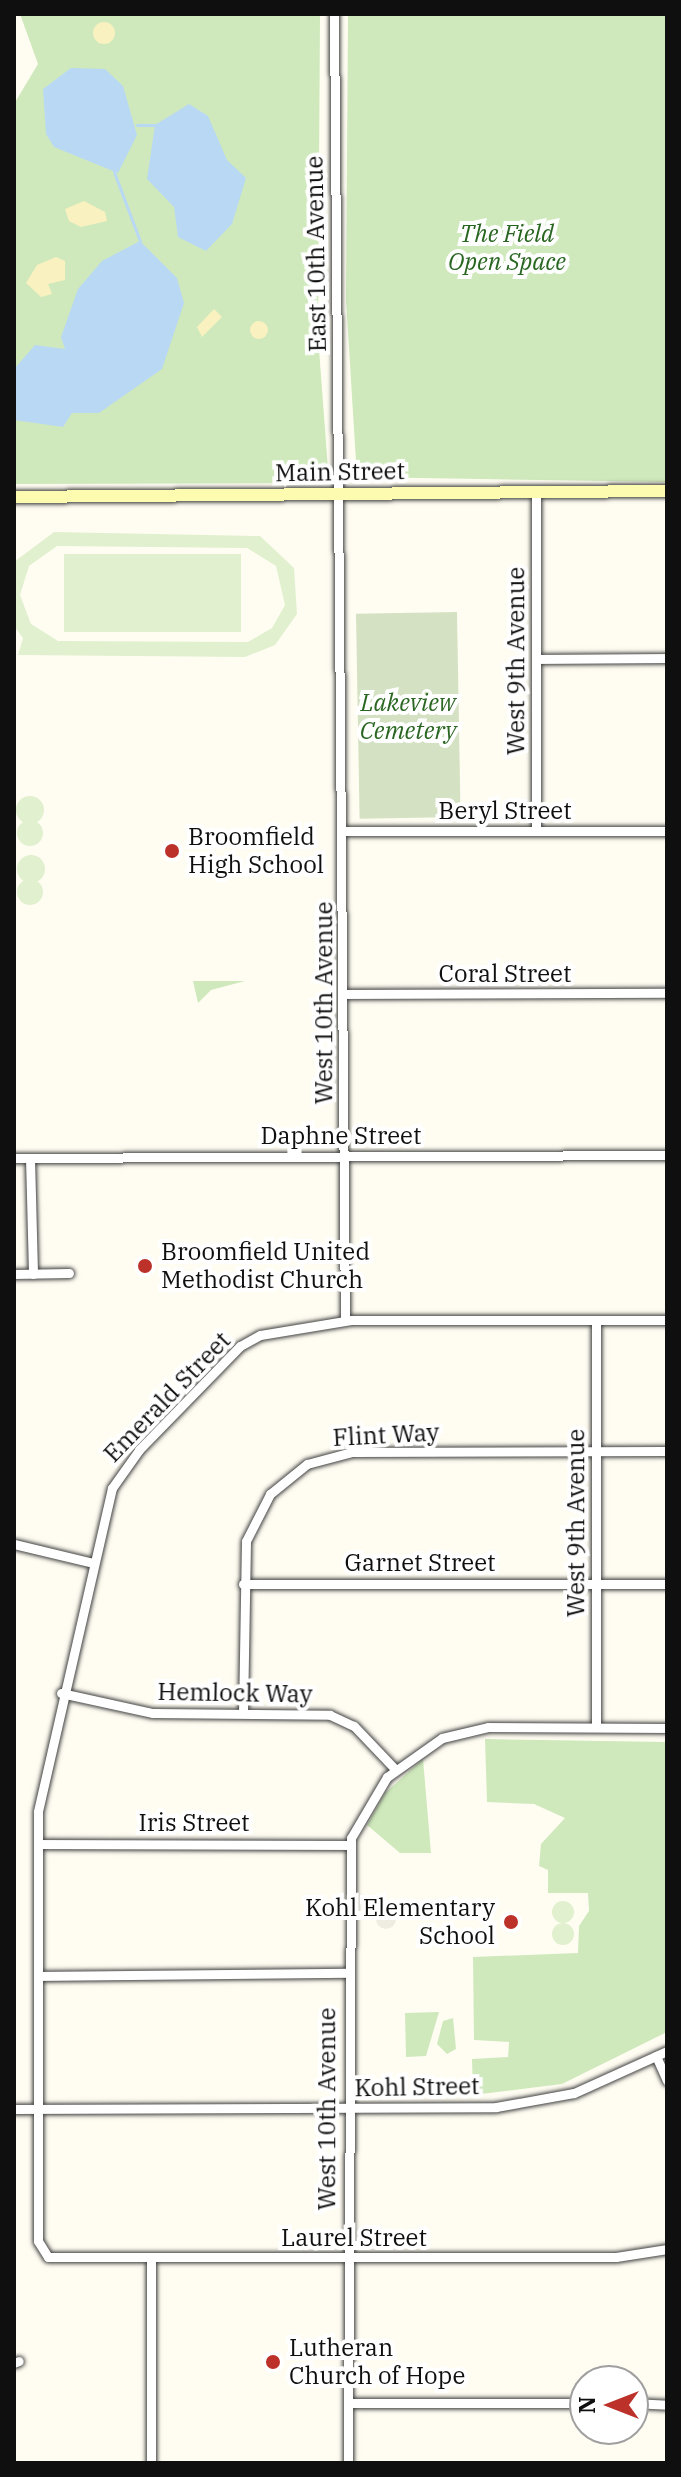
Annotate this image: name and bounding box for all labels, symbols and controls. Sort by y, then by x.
street label: East 10th Avenue [300,156,332,352]
park label: The Field Open Space [448,220,566,276]
street label: Main Street [275,456,405,488]
street label: West 9th Avenue [502,567,530,755]
park label: Lakeview Cemetery [360,689,456,745]
street label: Beryl Street [438,797,572,825]
place label: Broomfield High School [188,823,324,879]
marker: Broomfield High School [163,842,181,860]
street label: West 10th Avenue [310,902,338,1104]
street label: Coral Street [439,960,571,988]
street label: Daphne Street [261,1122,421,1150]
place label: Broomfield United Methodist Church [161,1238,370,1294]
marker: Broomfield United Methodist Church [136,1257,154,1275]
street label: Emerald Street [98,1326,236,1468]
street label: Flint Way [332,1418,440,1452]
street label: West 9th Avenue [562,1429,590,1617]
street label: Garnet Street [345,1549,495,1577]
street label: Hemlock Way [157,1677,313,1709]
street label: Iris Street [138,1809,250,1837]
place label: Kohl Elementary School [305,1894,495,1950]
marker: Kohl Elementary School [502,1913,520,1931]
street label: West 10th Avenue [313,2008,341,2210]
street label: Kohl Street [354,2072,480,2102]
street label: Laurel Street [281,2224,427,2252]
place label: Lutheran Church of Hope [289,2334,465,2390]
marker: Lutheran Church of Hope [264,2353,282,2371]
north arrow [569,2365,649,2445]
text: N [572,2396,601,2414]

